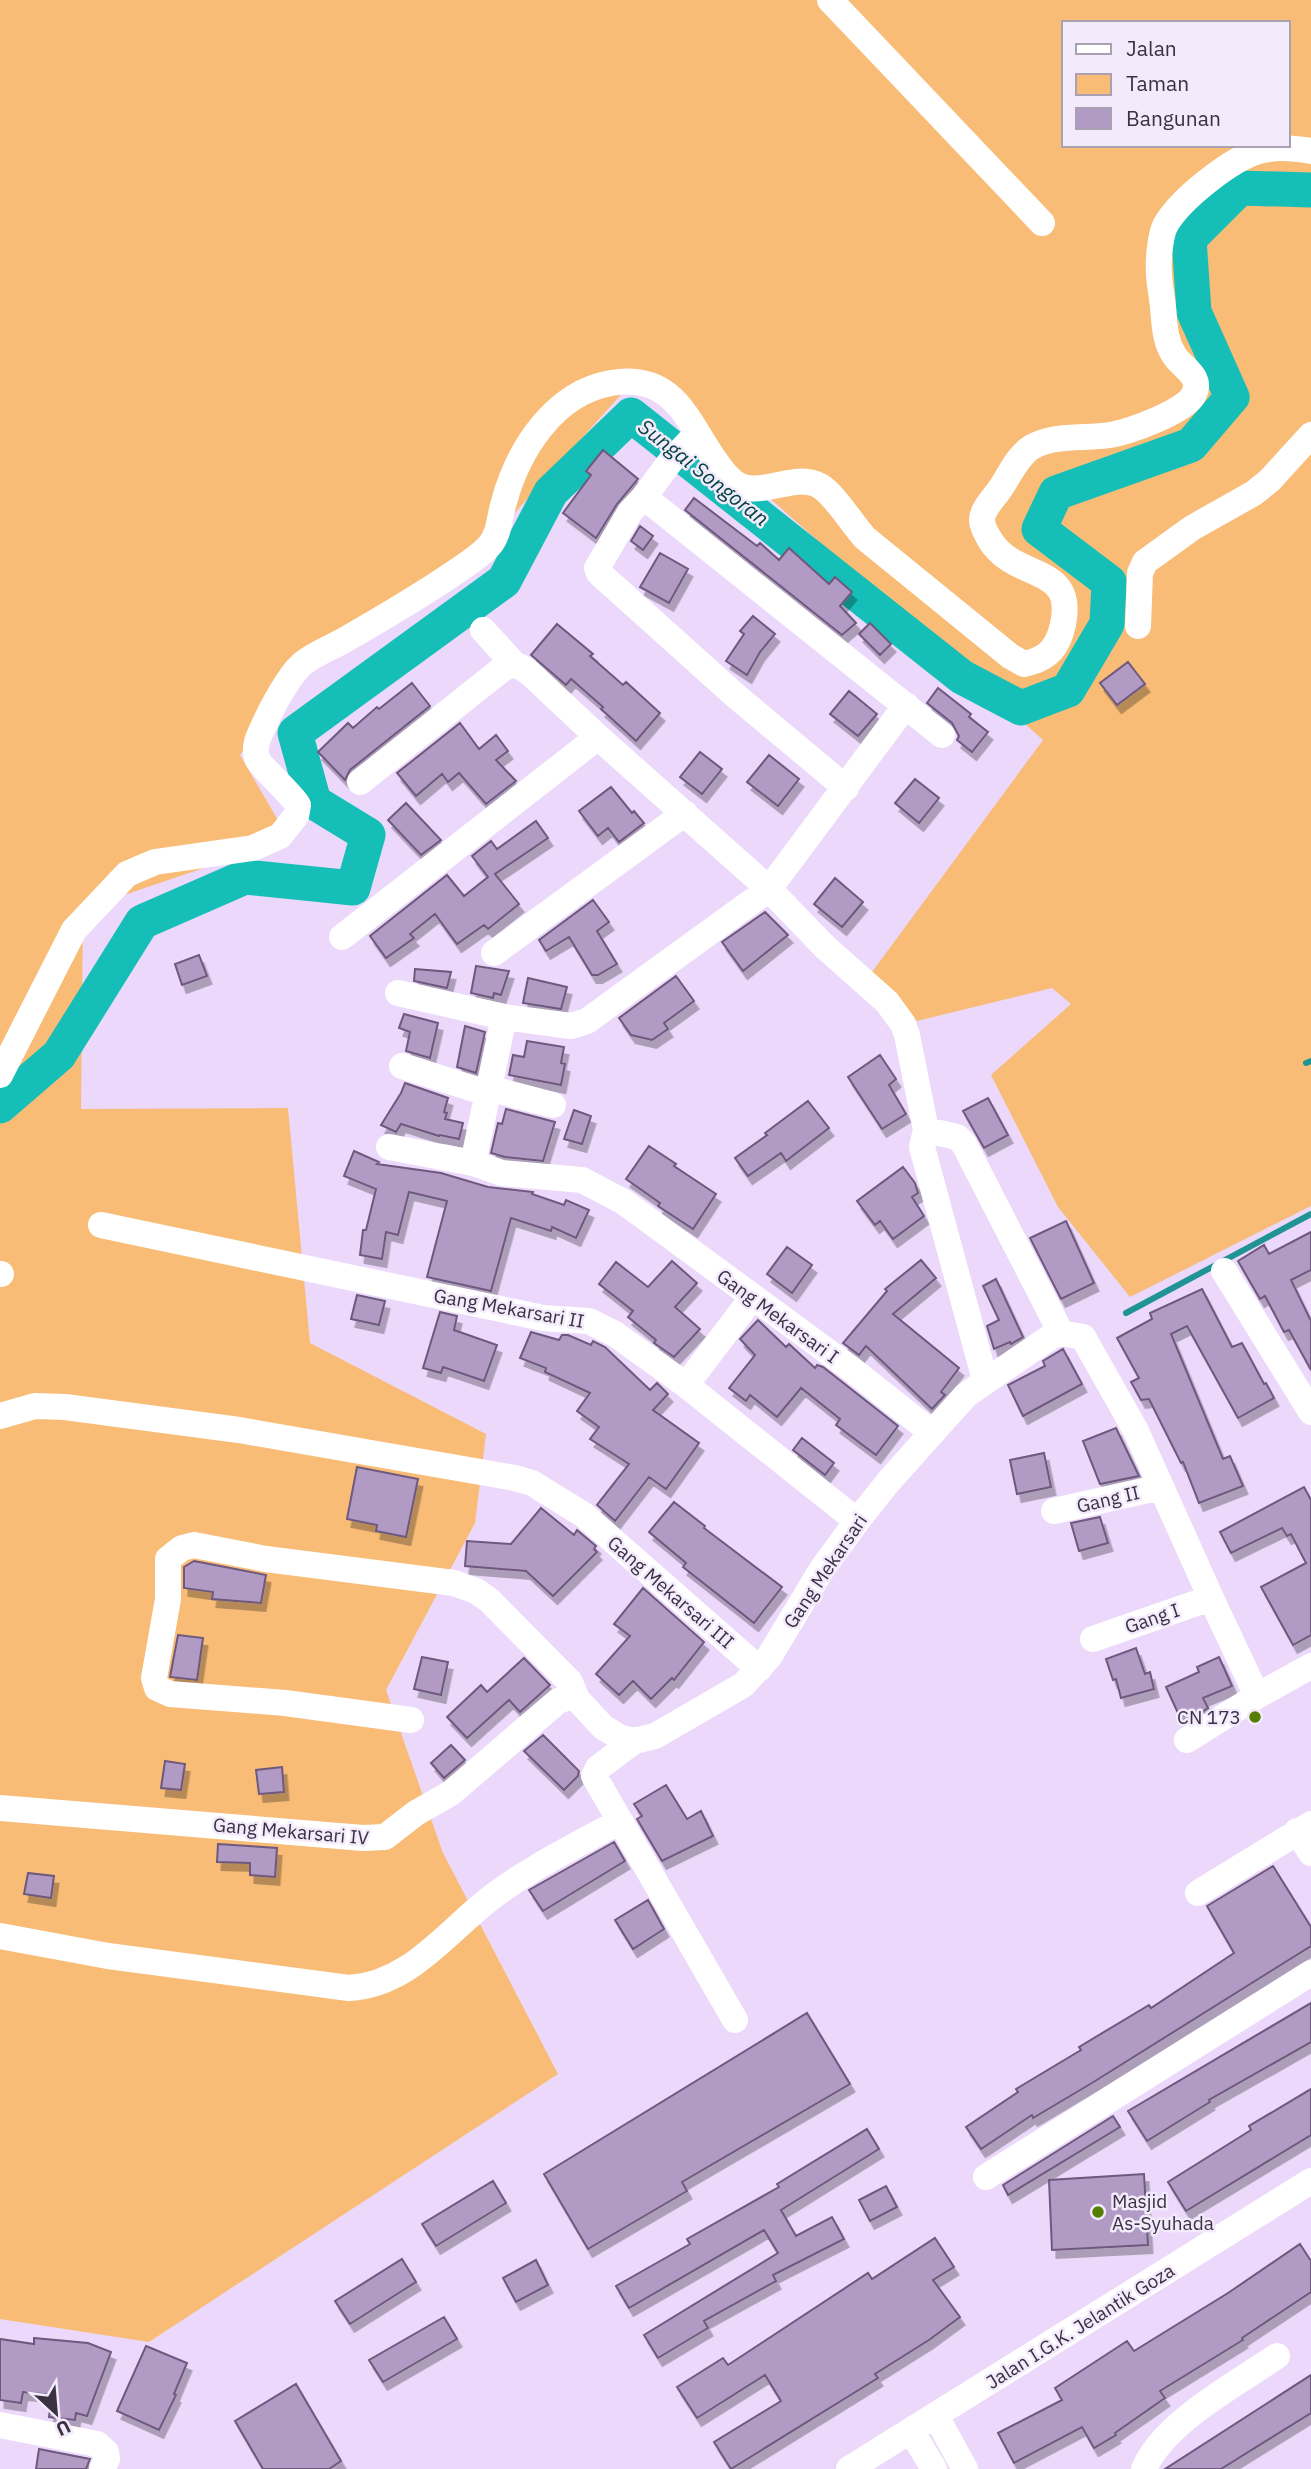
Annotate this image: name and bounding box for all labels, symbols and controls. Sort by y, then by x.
legend [1062,21,1290,147]
text: Jalan [1126,34,1177,62]
text: Taman [1126,69,1189,97]
text: Bangunan [1126,104,1221,132]
water label: Sungai Songoran [633,412,775,532]
street label: Gang Mekarsari I [712,1264,844,1368]
street label: Gang Mekarsari II [432,1283,586,1333]
street label: Gang II [1074,1480,1142,1518]
street label: Gang Mekarsari [778,1509,872,1633]
street label: Gang Mekarsari III [603,1530,739,1654]
street label: Gang I [1121,1597,1183,1639]
place label: CN 173 [1177,1705,1241,1729]
marker: CN 173 [1247,1709,1263,1725]
street label: Gang Mekarsari IV [212,1812,370,1850]
place label: Masjid As-Syuhada [1112,2189,1214,2235]
marker: Masjid As-Syuhada [1090,2204,1106,2220]
street label: Jalan I.G.K. Jelantik Goza [981,2258,1179,2394]
north arrow [21,2378,91,2448]
text: U [52,2415,75,2442]

